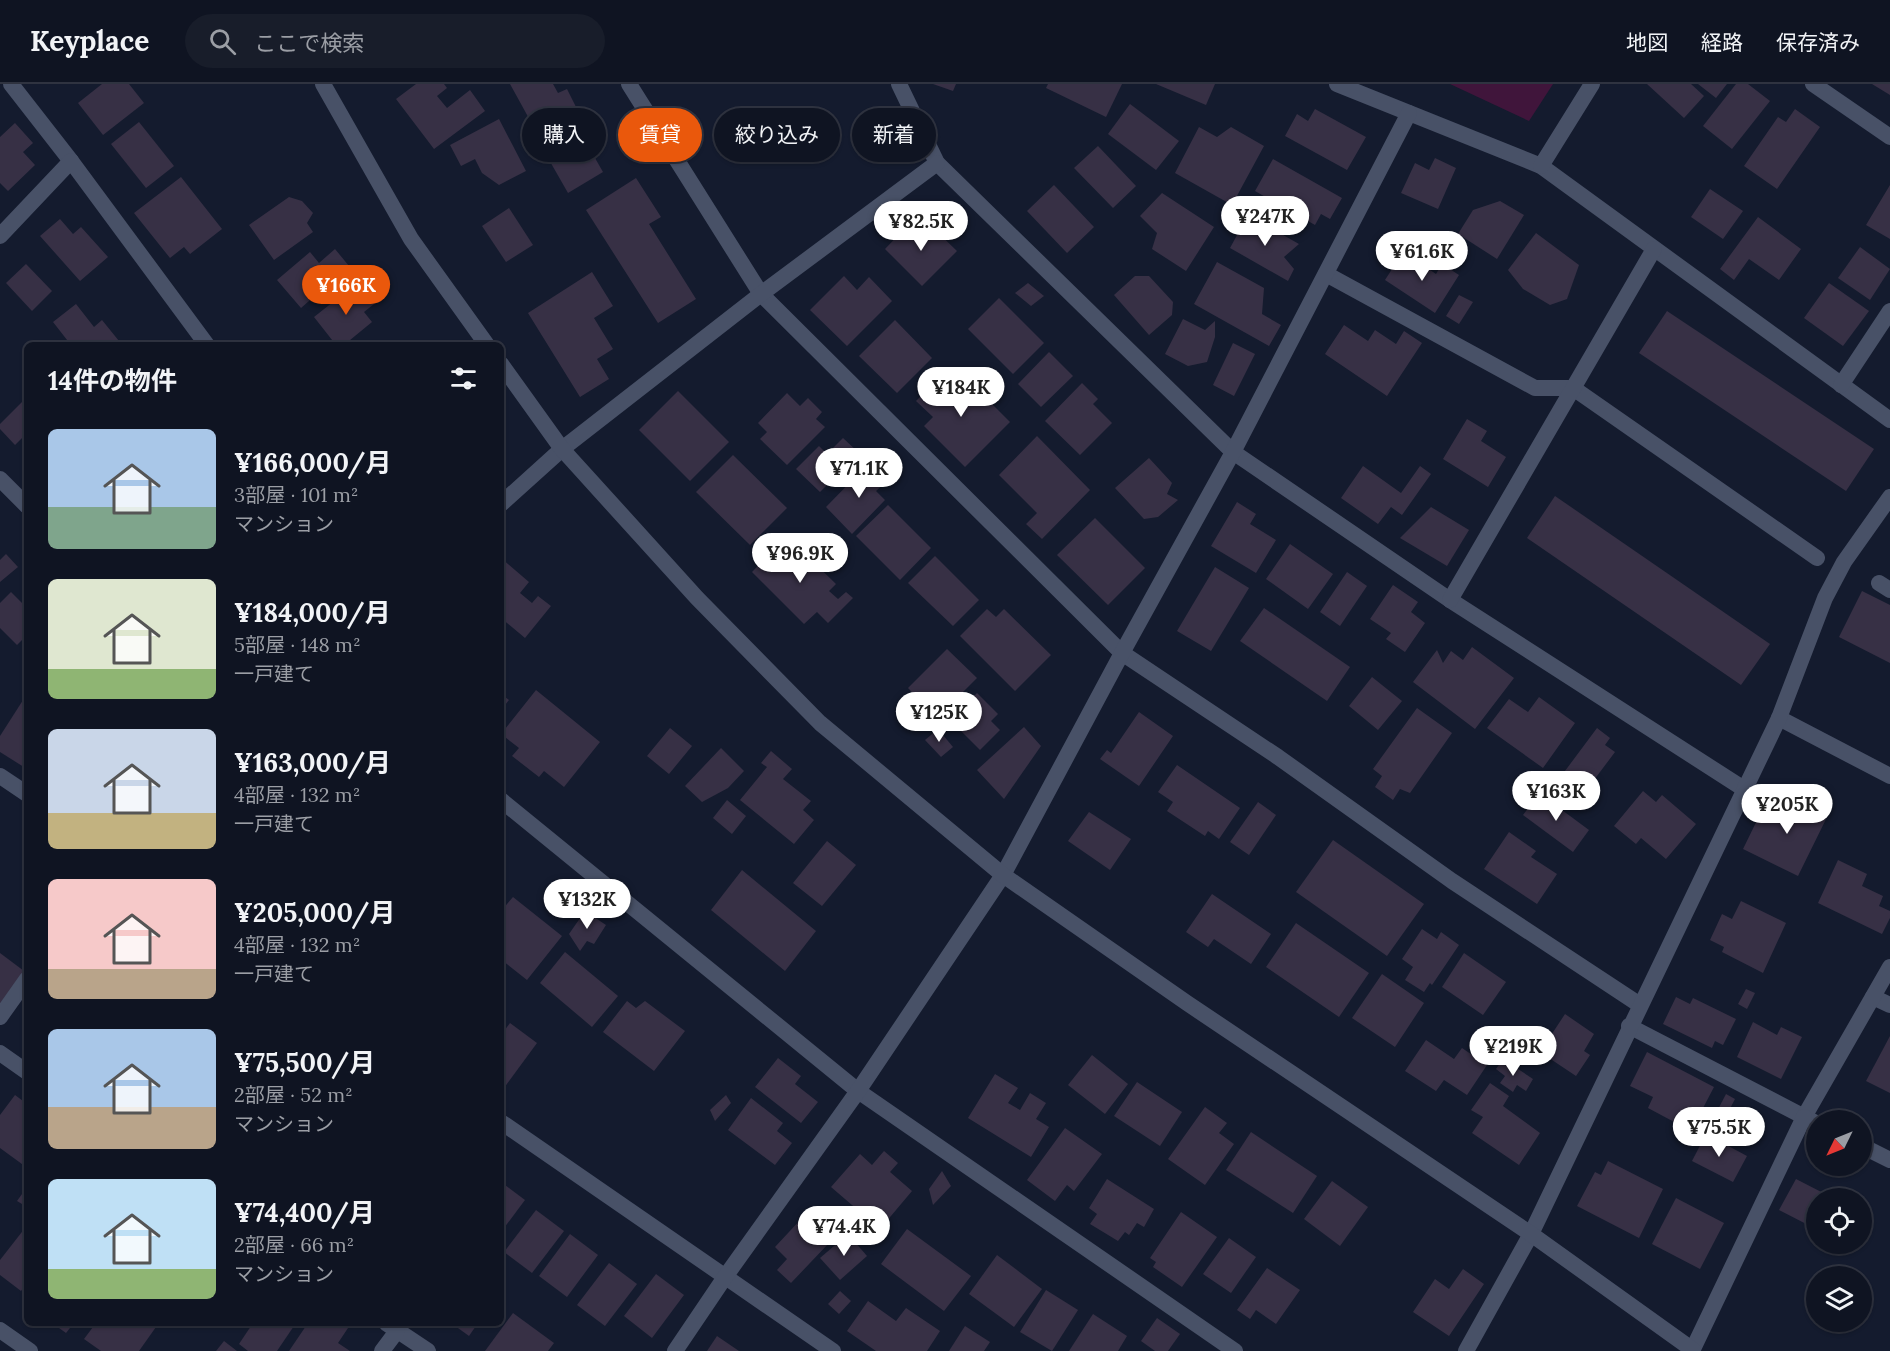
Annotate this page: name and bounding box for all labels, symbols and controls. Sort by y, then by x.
search box [185,14,605,68]
text: Keyplace [30,23,149,59]
icon: search [206,25,239,58]
text: ここで検索 [254,29,364,57]
text: 地図 [1626,29,1668,56]
text: 経路 [1701,29,1743,56]
text: 保存済み [1776,29,1860,56]
chip: 購入 [522,108,606,162]
chip: 賃貸 [618,108,702,162]
chip: 絞り込み [714,108,840,162]
chip: 新着 [852,108,936,162]
pin: ¥247K [1223,196,1307,247]
pin: ¥82.5K [872,201,970,252]
text: ¥247K [1235,203,1295,228]
text: ¥82.5K [888,208,954,233]
pin: ¥61.6K [1373,231,1471,282]
text: ¥61.6K [1390,238,1454,263]
pin: ¥166K [304,265,388,316]
text: ¥166K [316,272,376,297]
icon: filters [447,362,480,395]
text: 14件の物件 [48,364,177,397]
pin: ¥184K [919,367,1003,418]
text: ¥184K [931,374,991,399]
text: ¥166,000/月 [234,446,391,479]
pin: ¥71.1K [810,448,908,499]
icon: home [96,453,168,525]
text: ¥71.1K [830,455,888,480]
text: 3部屋 · 101 m² [234,482,358,507]
text: マンション [234,511,334,536]
pin: ¥96.9K [751,533,849,584]
text: ¥96.9K [766,540,834,565]
text: ¥184,000/月 [234,596,391,629]
icon: home [96,603,168,675]
text: 5部屋 · 148 m² [234,632,361,657]
text: 一戸建て [234,661,314,686]
pin: ¥125K [897,692,981,743]
text: ¥125K [910,699,968,724]
text: ¥163,000/月 [234,746,391,779]
icon: home [96,753,168,825]
pin: ¥163K [1514,771,1598,822]
text: ¥163K [1526,778,1586,803]
text: 4部屋 · 132 m² [234,782,360,807]
pin: ¥205K [1745,784,1829,835]
text: ¥205K [1756,791,1818,816]
text: 一戸建て [234,811,314,836]
pin: ¥132K [545,879,629,930]
text: ¥132K [558,886,616,911]
text: ¥205,000/月 [234,896,395,929]
icon: home [96,903,168,975]
text: 4部屋 · 132 m² [234,932,360,957]
text: 一戸建て [234,961,314,986]
pin: ¥219K [1471,1026,1555,1077]
text: ¥219K [1484,1033,1542,1058]
text: ¥75,500/月 [234,1046,375,1079]
icon: home [96,1053,168,1125]
text: 2部屋 · 52 m² [234,1082,353,1107]
pin: ¥75.5K [1670,1107,1768,1158]
north arrow [1806,1110,1872,1176]
map controls [1806,1110,1872,1332]
text: マンション [234,1111,334,1136]
text: ¥75.5K [1687,1114,1751,1139]
button: locate [1806,1188,1872,1254]
text: ¥74,400/月 [234,1196,375,1229]
icon: home [96,1203,168,1275]
pin: ¥74.4K [795,1206,893,1257]
text: ¥74.4K [812,1213,876,1238]
text: 2部屋 · 66 m² [234,1232,354,1257]
text: マンション [234,1261,334,1286]
button: layers [1806,1266,1872,1332]

